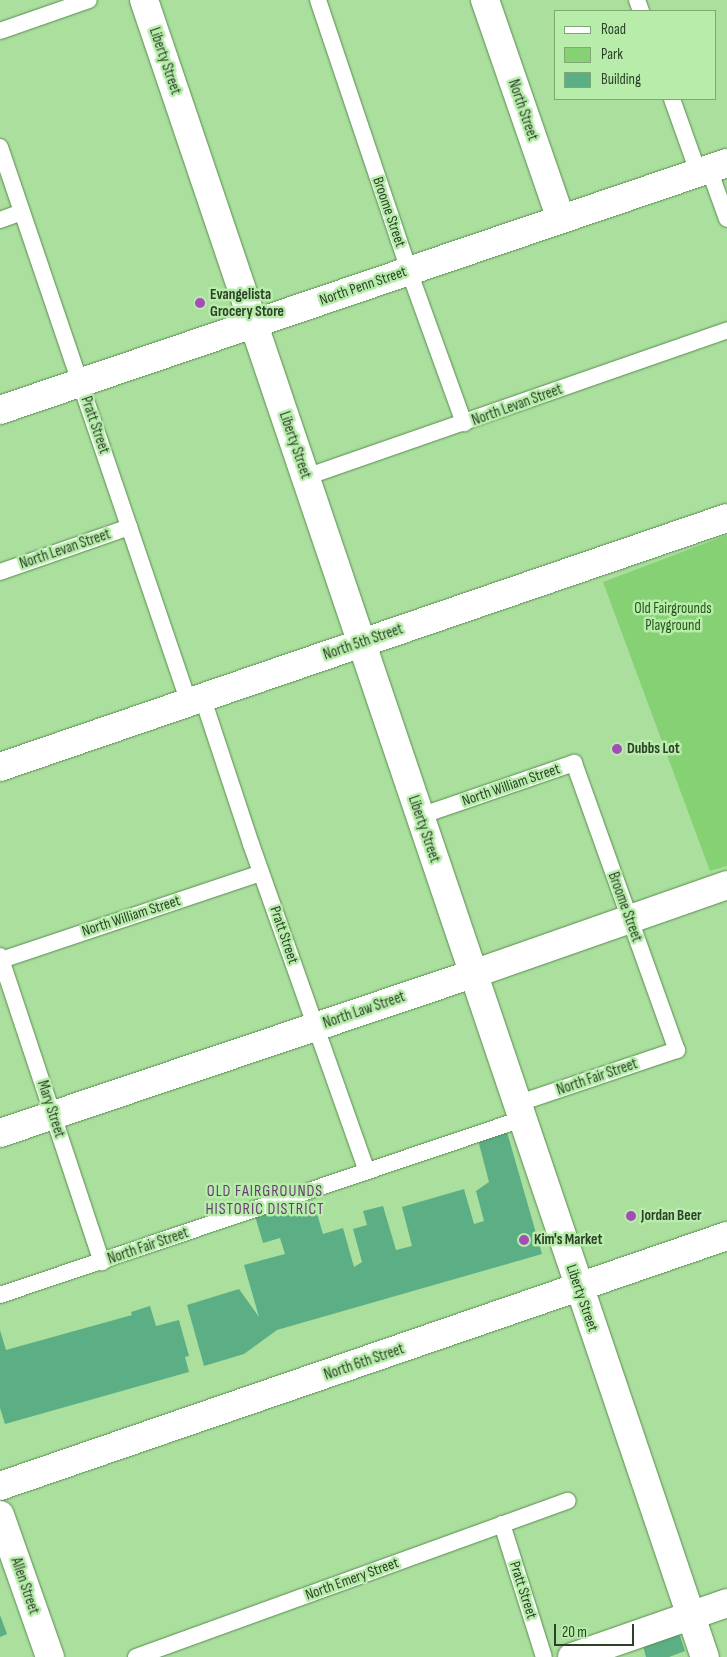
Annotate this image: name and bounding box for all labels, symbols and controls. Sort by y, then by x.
legend [554,10,717,100]
text: Road [601,20,626,39]
street label: Liberty Street [145,25,185,97]
text: Park [601,45,623,64]
text: Building [601,70,641,89]
street label: North Street [504,77,542,143]
street label: Broome Street [369,175,409,249]
street label: North Penn Street [317,263,409,309]
place label: Evangelista Grocery Store [210,285,284,320]
marker: Evangelista Grocery Store [194,297,206,309]
street label: North Levan Street [469,380,565,430]
street label: Pratt Street [77,394,113,456]
street label: Liberty Street [275,409,315,481]
street label: North Levan Street [17,525,113,573]
park label: Old Fairgrounds Playground [634,599,712,634]
street label: North 5th Street [321,620,405,664]
place label: Dubbs Lot [627,740,680,758]
marker: Dubbs Lot [611,743,623,755]
street label: North William Street [460,760,562,810]
street label: Liberty Street [404,793,444,865]
street label: Broome Street [604,870,646,944]
street label: North William Street [80,892,182,940]
street label: Pratt Street [266,904,302,966]
street label: North Law Street [321,988,407,1032]
street label: North Fair Street [554,1055,640,1099]
street label: Mary Street [33,1078,69,1140]
district label: OLD FAIRGROUNDS HISTORIC DISTRICT [203,1182,327,1220]
place label: Jordan Beer [641,1207,702,1225]
marker: Jordan Beer [625,1210,637,1222]
street label: North Fair Street [105,1224,191,1268]
place label: Kim's Market [534,1231,602,1249]
marker: Kim's Market [518,1234,530,1246]
street label: Liberty Street [562,1262,602,1334]
street label: North 6th Street [322,1340,406,1384]
street label: North Emery Street [303,1554,401,1604]
street label: Allen Street [7,1555,43,1617]
street label: Pratt Street [505,1559,541,1621]
scale bar [557,1614,637,1646]
text: 20 m [562,1623,587,1642]

